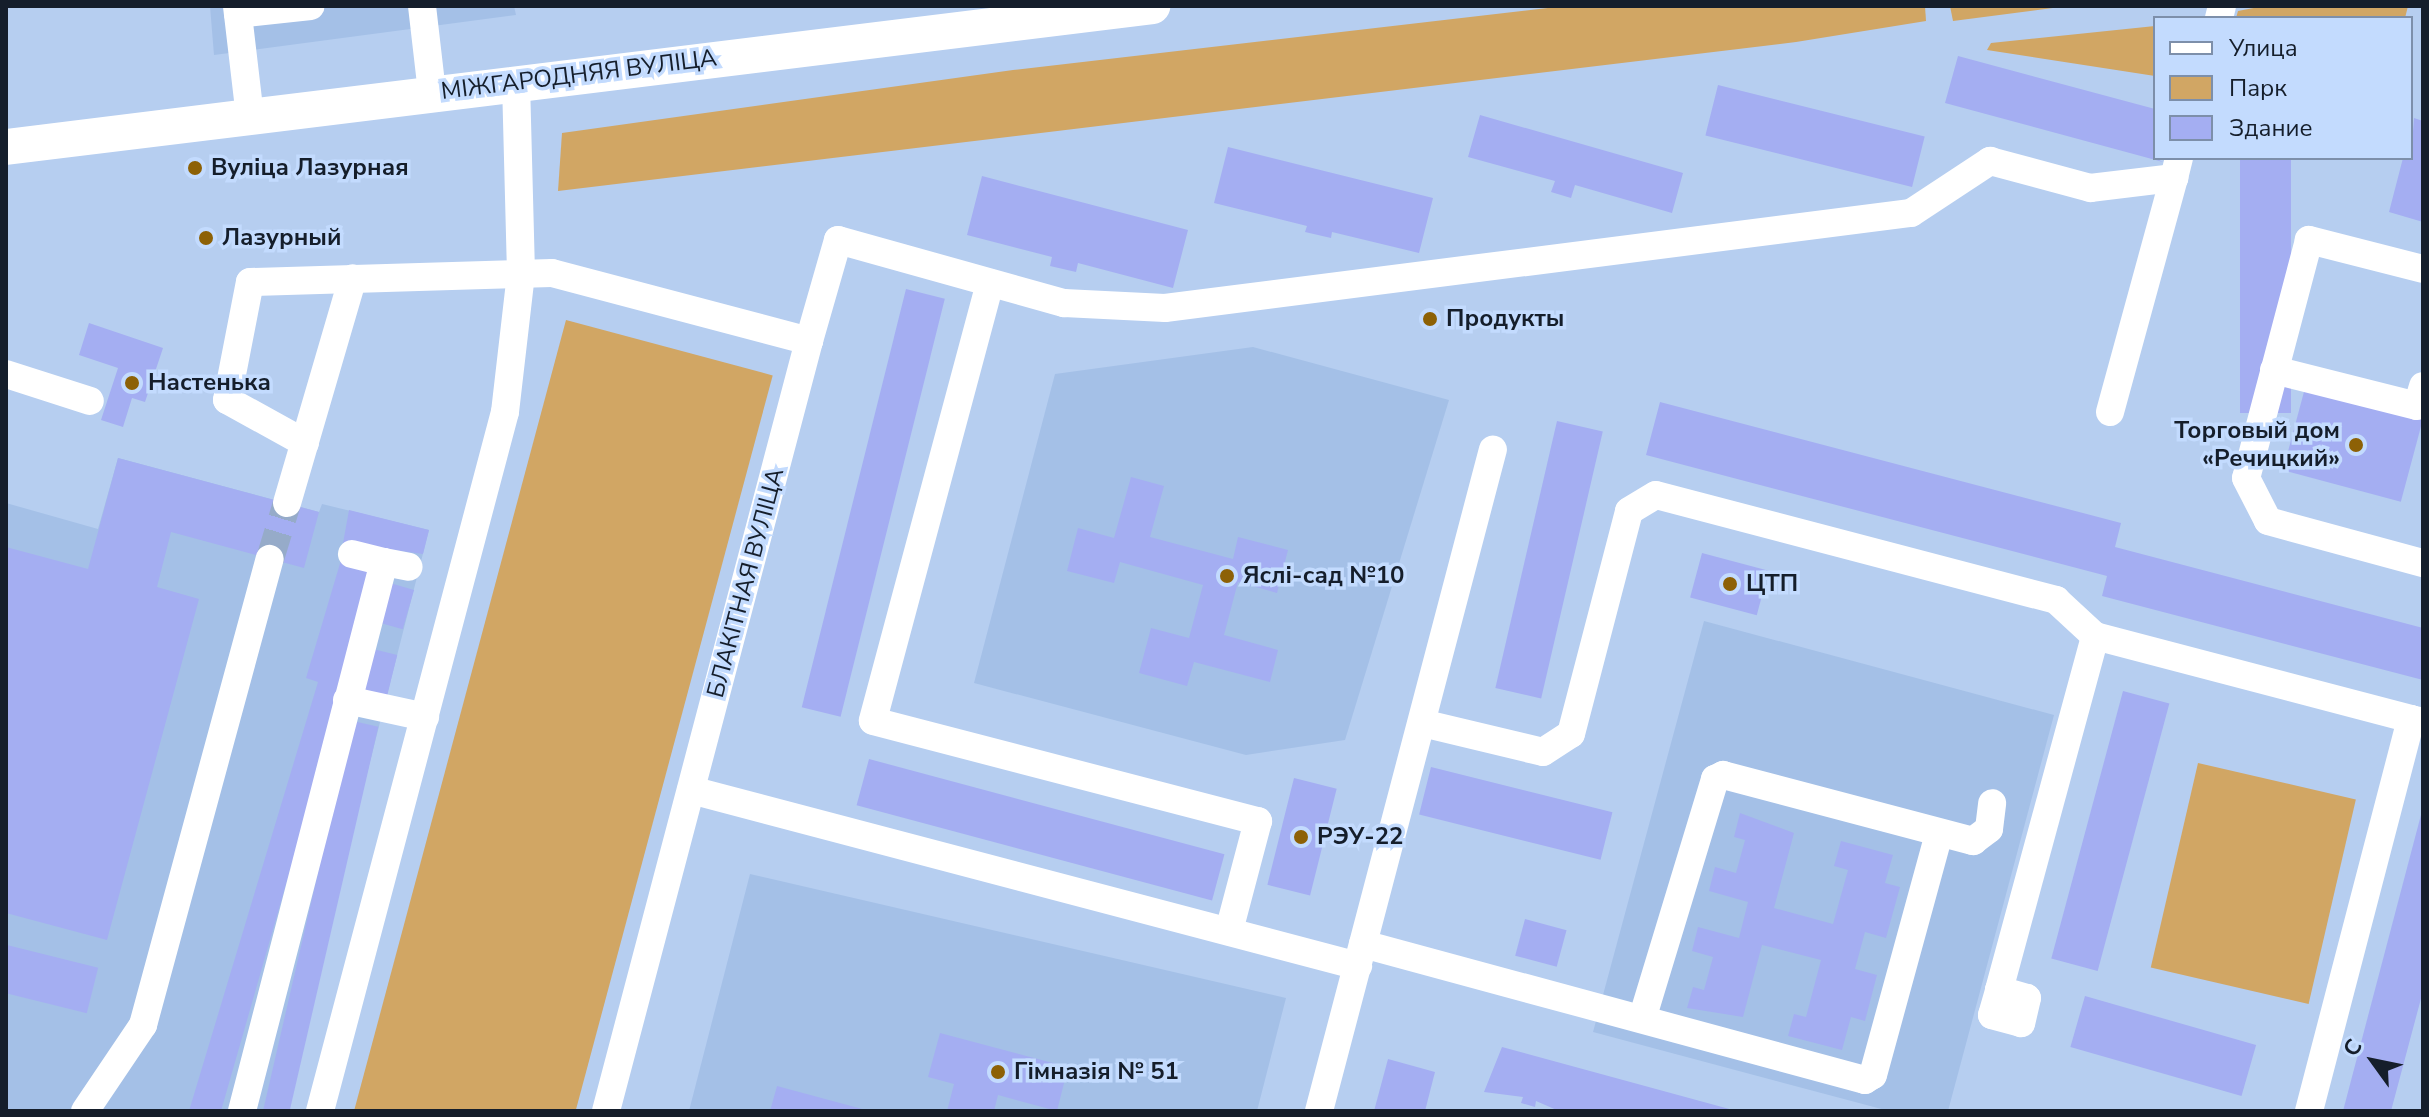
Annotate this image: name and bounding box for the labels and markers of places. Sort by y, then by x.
place label: Вуліца Лазурная [211,154,409,182]
marker: Вуліца Лазурная [186,159,204,177]
place label: Лазурный [222,224,341,252]
marker: Лазурный [197,229,215,247]
place label: Продукты [1446,305,1564,333]
marker: Продукты [1421,310,1439,328]
place label: Настенька [148,369,271,397]
marker: Настенька [123,374,141,392]
place label: Торговый дом «Речицкий» [2174,417,2340,473]
marker: Торговый дом «Речицкий» [2347,436,2365,454]
place label: Яслі-сад №10 [1243,562,1404,590]
marker: Яслі-сад №10 [1218,567,1236,585]
place label: ЦТП [1746,570,1798,598]
marker: ЦТП [1721,575,1739,593]
place label: РЭУ-22 [1317,823,1404,851]
marker: РЭУ-22 [1292,828,1310,846]
place label: Гімназія № 51 [1014,1058,1179,1086]
marker: Гімназія № 51 [989,1063,1007,1081]

